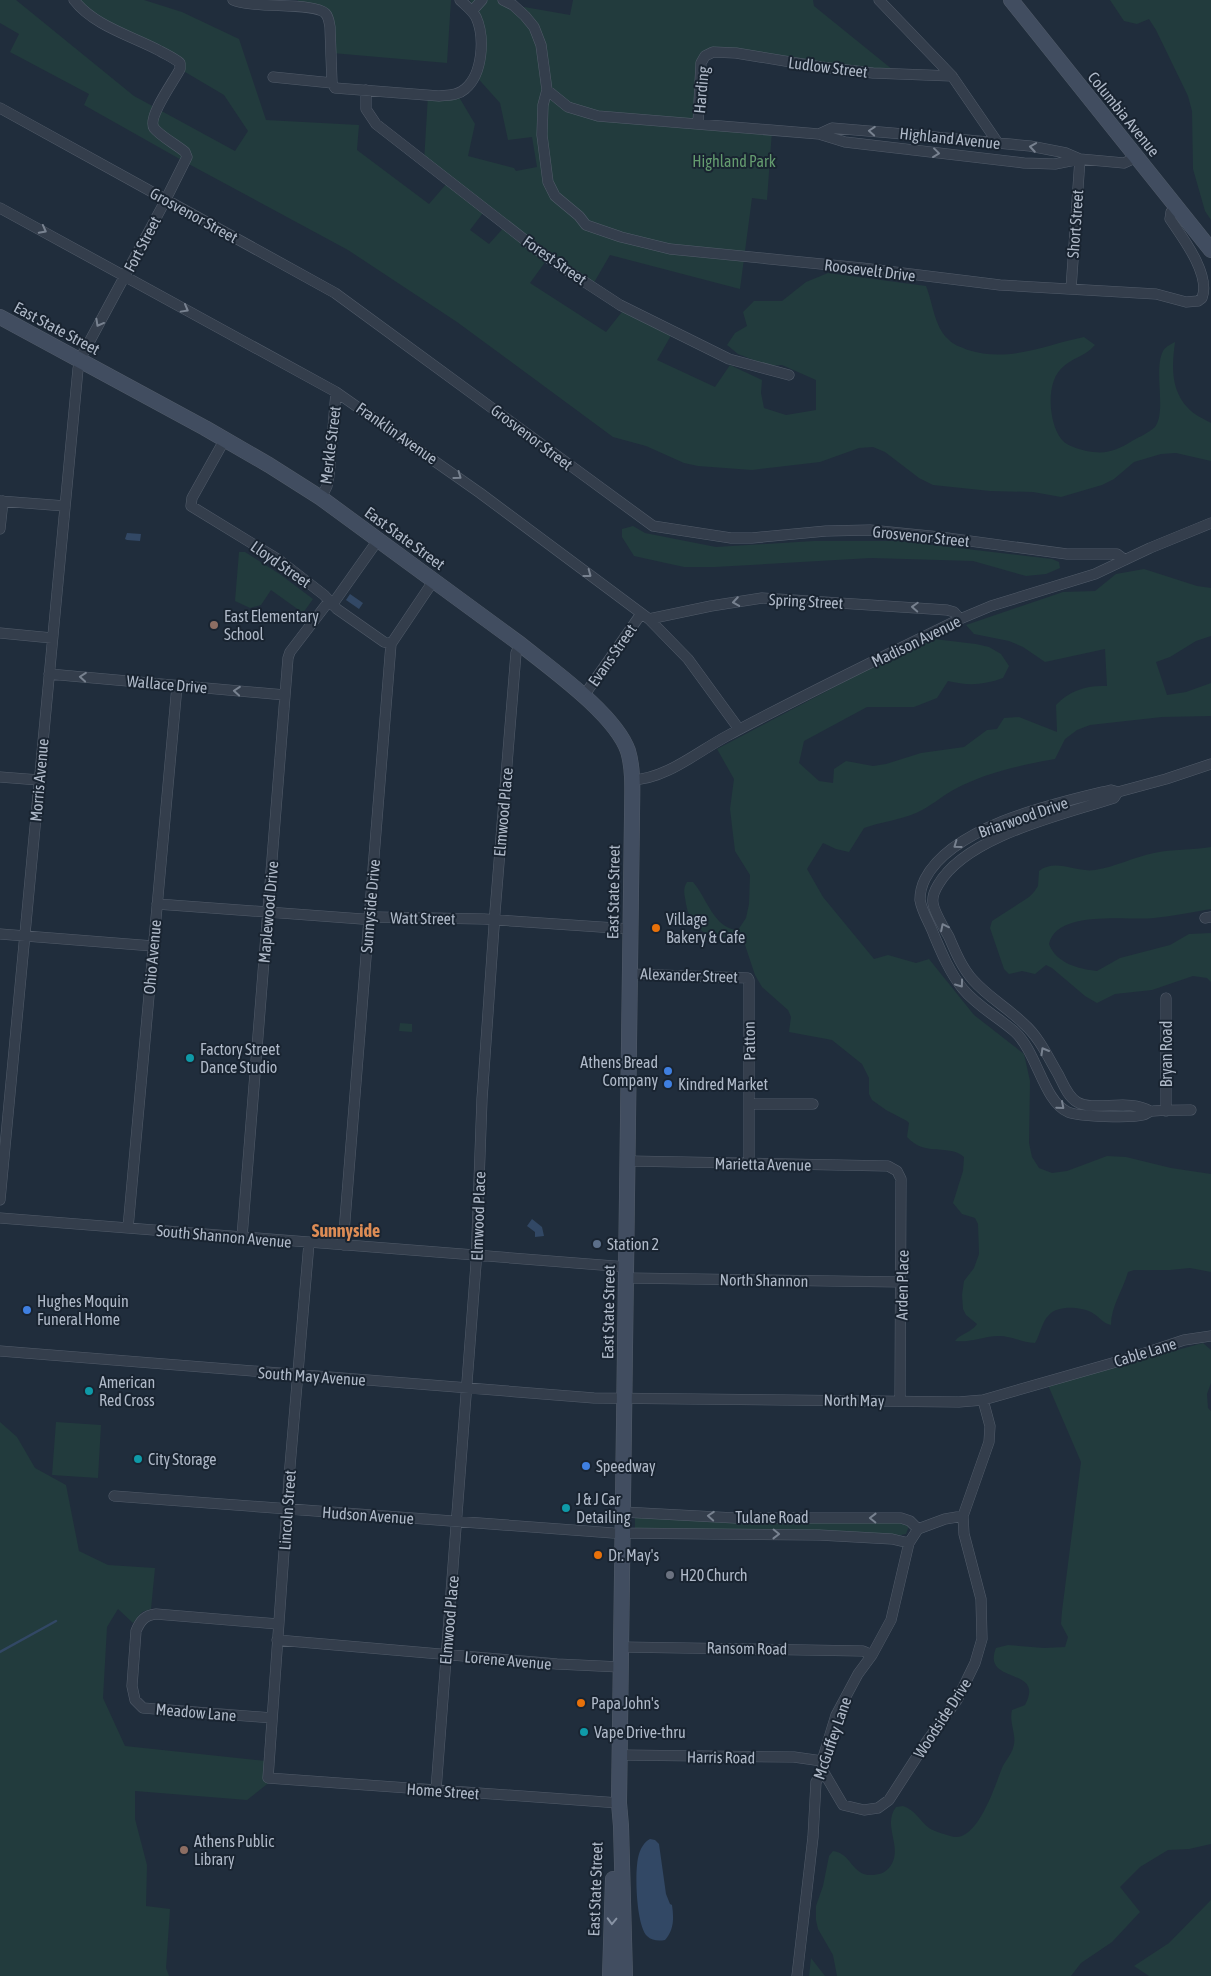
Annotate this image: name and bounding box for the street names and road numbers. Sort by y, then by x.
street label: Ludlow Street [787,53,869,81]
street label: Harding [690,66,713,114]
street label: Columbia Avenue [1084,68,1164,160]
street label: Highland Avenue [899,124,1001,153]
street label: Grosvenor Street [147,184,241,247]
street label: Short Street [1064,189,1086,259]
street label: Fort Street [120,213,164,275]
street label: Forest Street [520,232,590,289]
street label: Roosevelt Drive [823,255,917,285]
street label: East State Street [11,298,103,358]
street label: Franklin Avenue [353,398,441,468]
street label: Grosvenor Street [488,401,577,474]
street label: Merkle Street [316,405,344,485]
street label: East State Street [361,503,449,573]
street label: Grosvenor Street [872,522,971,550]
street label: Lloyd Street [247,537,315,592]
street label: Spring Street [768,590,844,613]
street label: Madison Avenue [869,612,963,670]
street label: Evans Street [584,620,640,689]
street label: Wallace Drive [126,672,208,696]
street label: Morris Avenue [26,738,52,822]
street label: Elmwood Place [490,767,516,857]
street label: Briarwood Drive [976,793,1070,841]
street label: East State Street [603,844,623,939]
street label: Sunnyside Drive [357,858,384,954]
street label: Maplewood Drive [255,860,282,964]
street label: Watt Street [390,908,456,928]
street label: Ohio Avenue [140,919,164,995]
street label: Alexander Street [640,964,738,986]
street label: Patton [740,1021,758,1061]
street label: Bryan Road [1157,1021,1176,1087]
street label: Marietta Avenue [714,1154,812,1174]
street label: Elmwood Place [467,1171,489,1261]
street label: South Shannon Avenue [156,1221,292,1251]
street label: Arden Place [892,1250,912,1320]
street label: East State Street [598,1264,618,1359]
street label: North Shannon [719,1270,809,1290]
street label: Cable Lane [1112,1334,1178,1370]
street label: South May Avenue [258,1363,366,1390]
street label: North May [823,1390,885,1411]
street label: Lincoln Street [275,1469,299,1551]
street label: Hudson Avenue [321,1503,415,1527]
street label: Tulane Road [735,1508,809,1526]
street label: Elmwood Place [436,1575,462,1665]
street label: Ransom Road [707,1638,787,1658]
street label: Lorene Avenue [464,1647,552,1673]
street label: Woodside Drive [910,1675,974,1761]
street label: McGuffey Lane [809,1694,855,1782]
street label: Meadow Lane [155,1700,237,1724]
street label: Harris Road [687,1747,755,1767]
street label: Home Street [406,1779,480,1803]
street label: East State Street [584,1841,606,1937]

